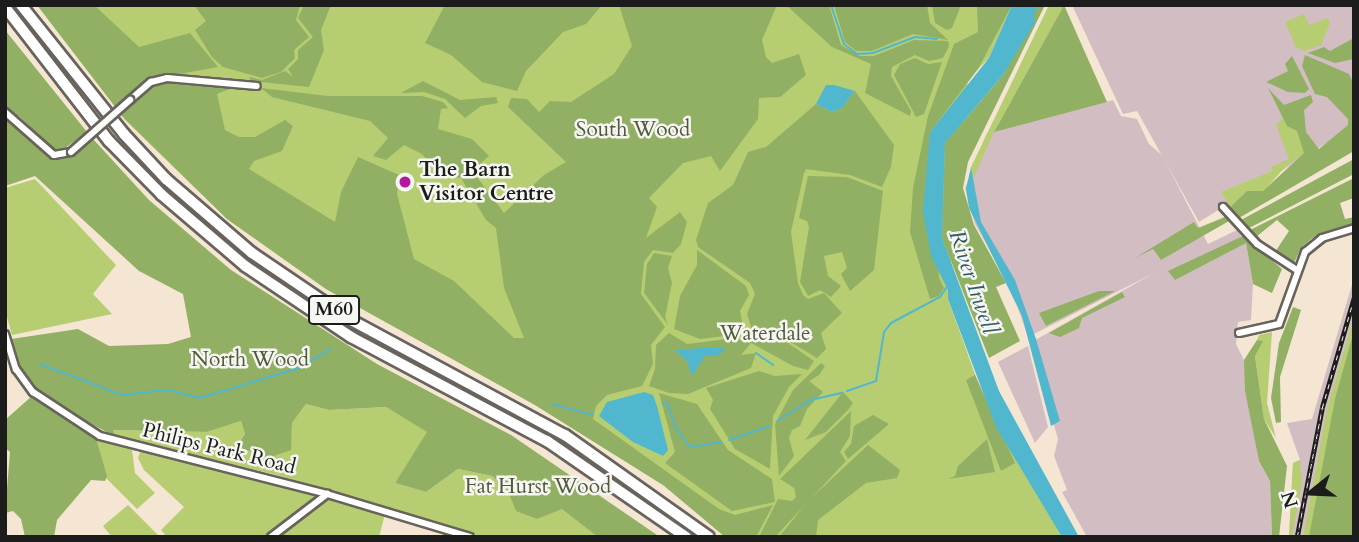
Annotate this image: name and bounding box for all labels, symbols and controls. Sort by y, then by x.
park label: South Wood [576,117,690,143]
place label: The Barn Visitor Centre [419,157,554,207]
marker: The Barn Visitor Centre [397,174,413,190]
water label: River Irwell [942,226,1004,338]
road number: M60 [308,294,360,326]
park label: Waterdale [719,321,811,347]
park label: North Wood [191,347,309,373]
street label: Philips Park Road [140,418,298,480]
north arrow [1275,458,1345,528]
park label: Fat Hurst Wood [465,474,611,500]
text: N [1275,488,1305,511]

